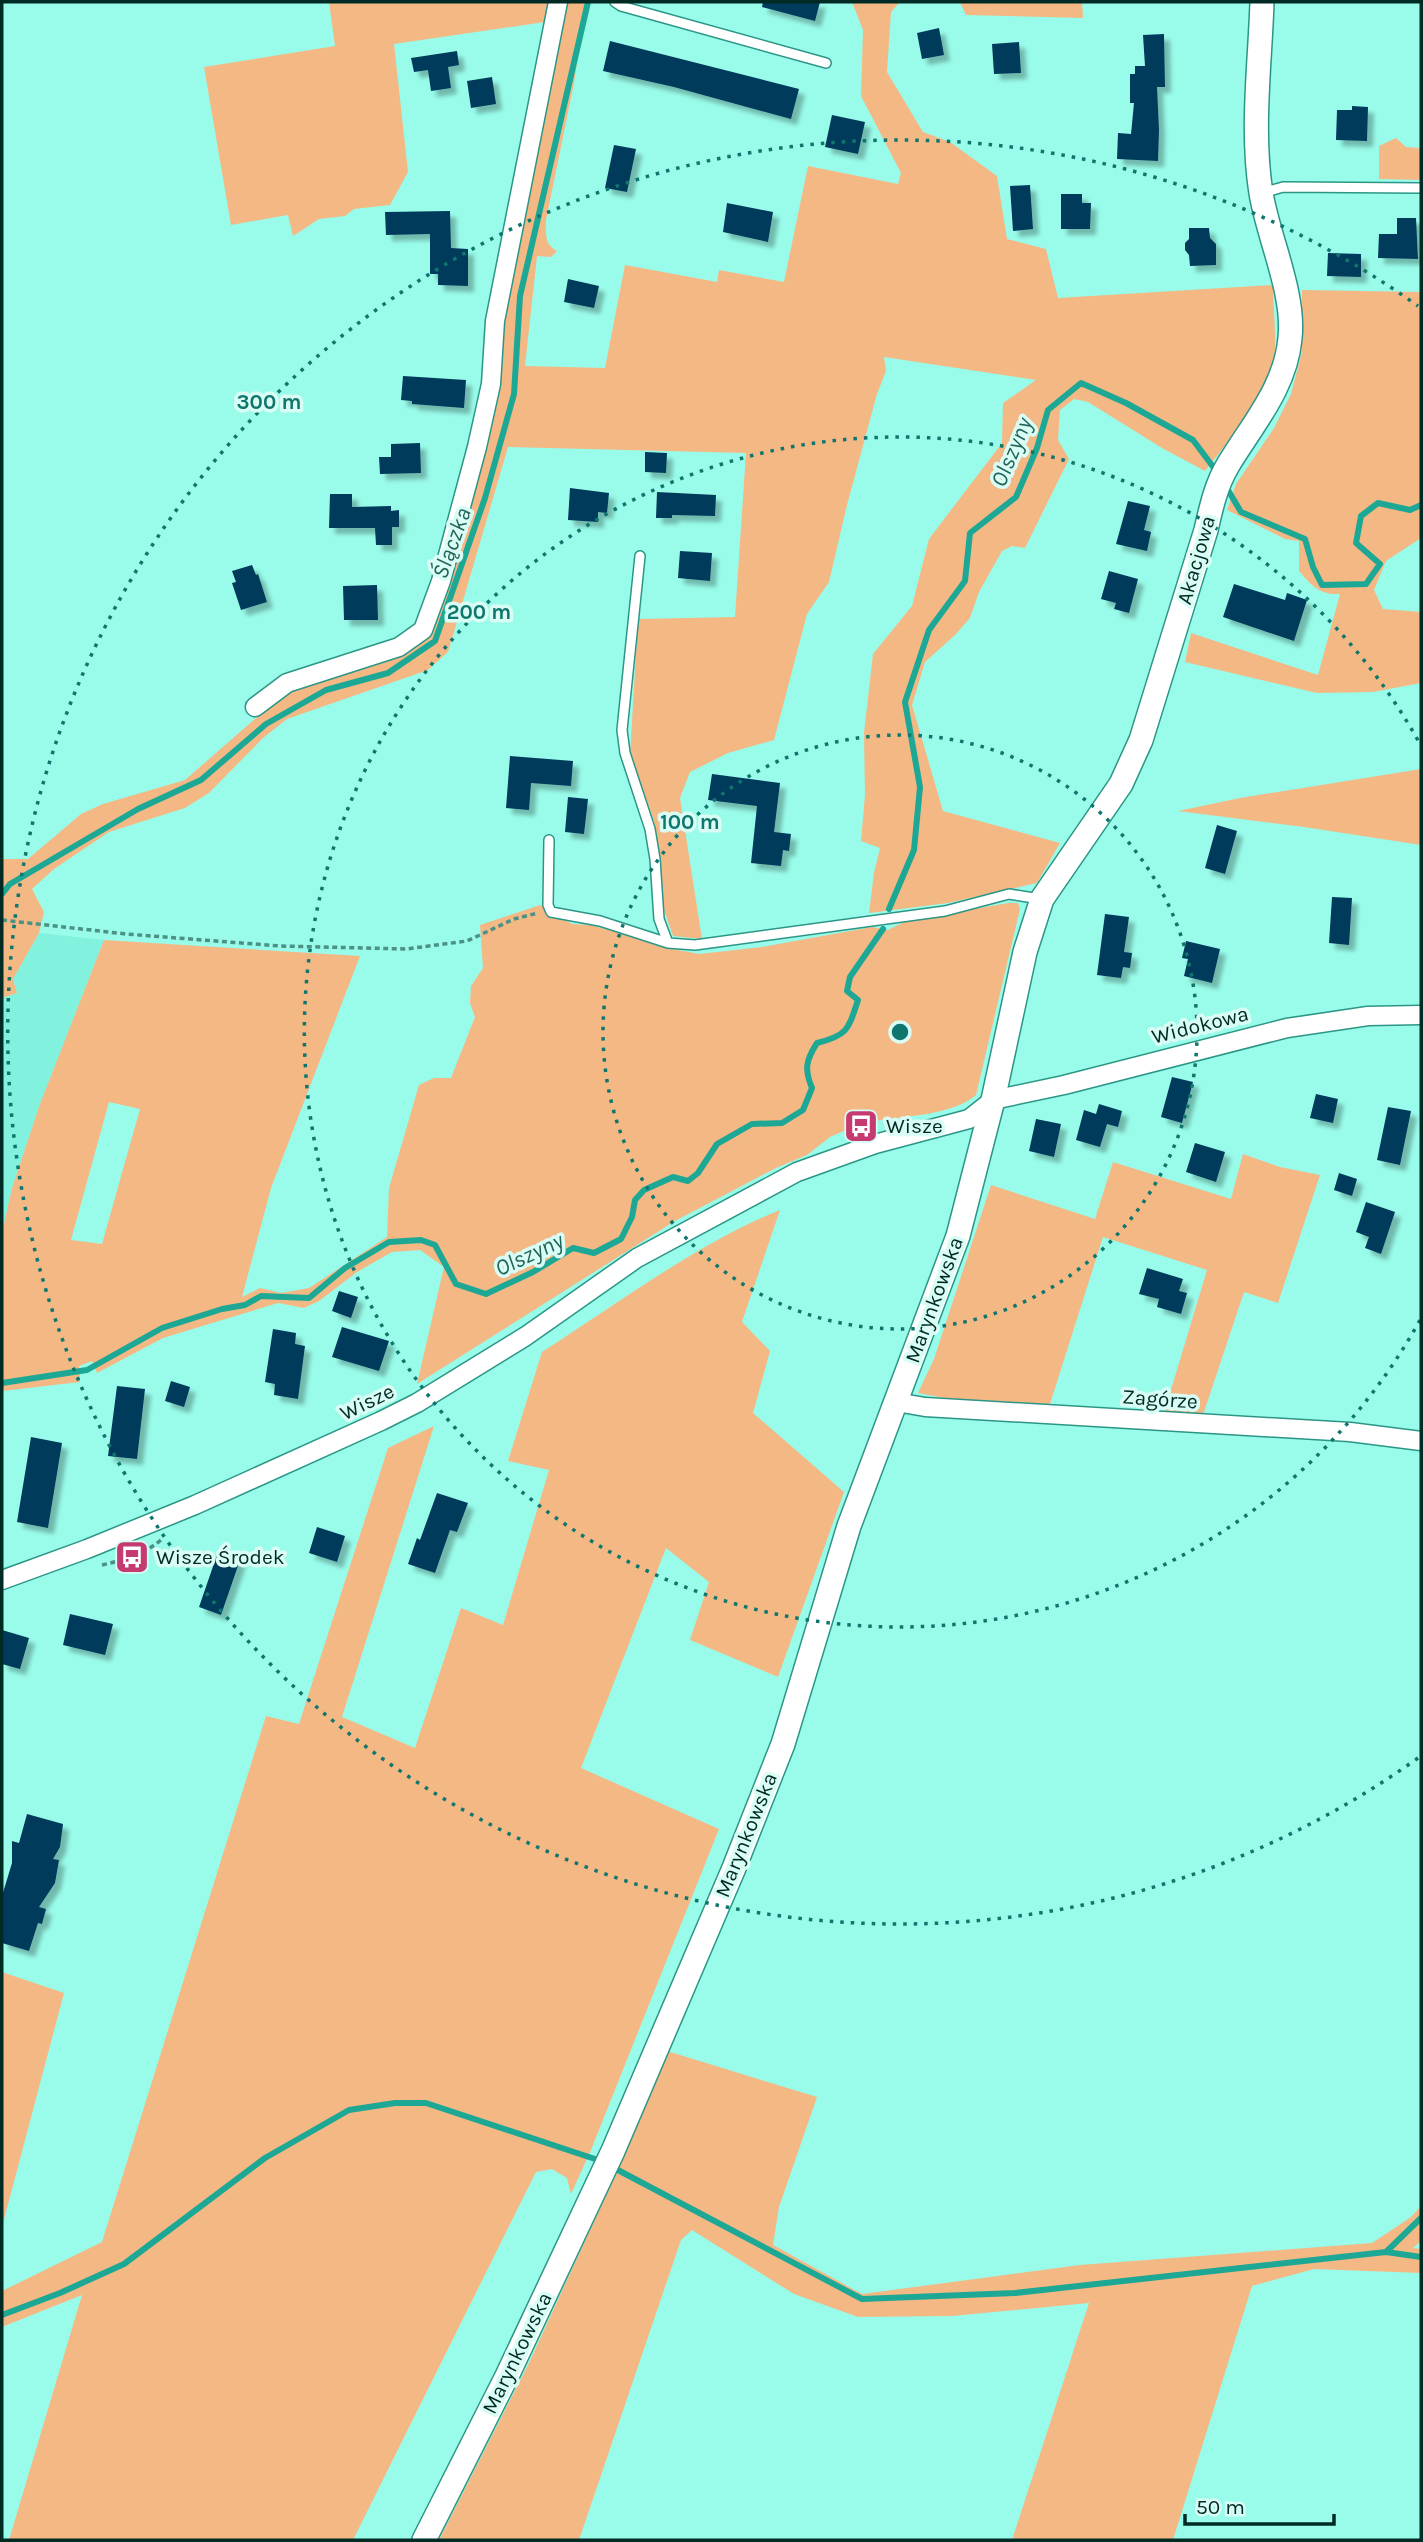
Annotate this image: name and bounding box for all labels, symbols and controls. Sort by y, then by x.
text: 300 m [237,390,301,414]
water label: Olszyny [985,413,1038,491]
water label: Ślączka [426,504,477,582]
street label: Akacjowa [1172,513,1220,607]
text: 200 m [447,600,511,624]
text: 100 m [660,810,720,834]
street label: Widokowa [1149,1001,1251,1049]
centre of rings [888,1020,912,1044]
bus stop icon: Wisze [842,1107,880,1145]
place label: Wisze [886,1114,943,1138]
water label: Olszyny [491,1227,569,1282]
street label: Marynkowska [900,1234,968,1366]
street label: Wisze [336,1379,398,1425]
street label: Zagórze [1121,1384,1199,1414]
bus stop icon: Wisze Środek [113,1538,151,1576]
place label: Wisze Środek [156,1545,285,1569]
street label: Marynkowska [710,1769,782,1901]
street label: Marynkowska [477,2288,557,2418]
scale bar [1185,2482,1334,2526]
text: 50 m [1196,2495,1245,2519]

